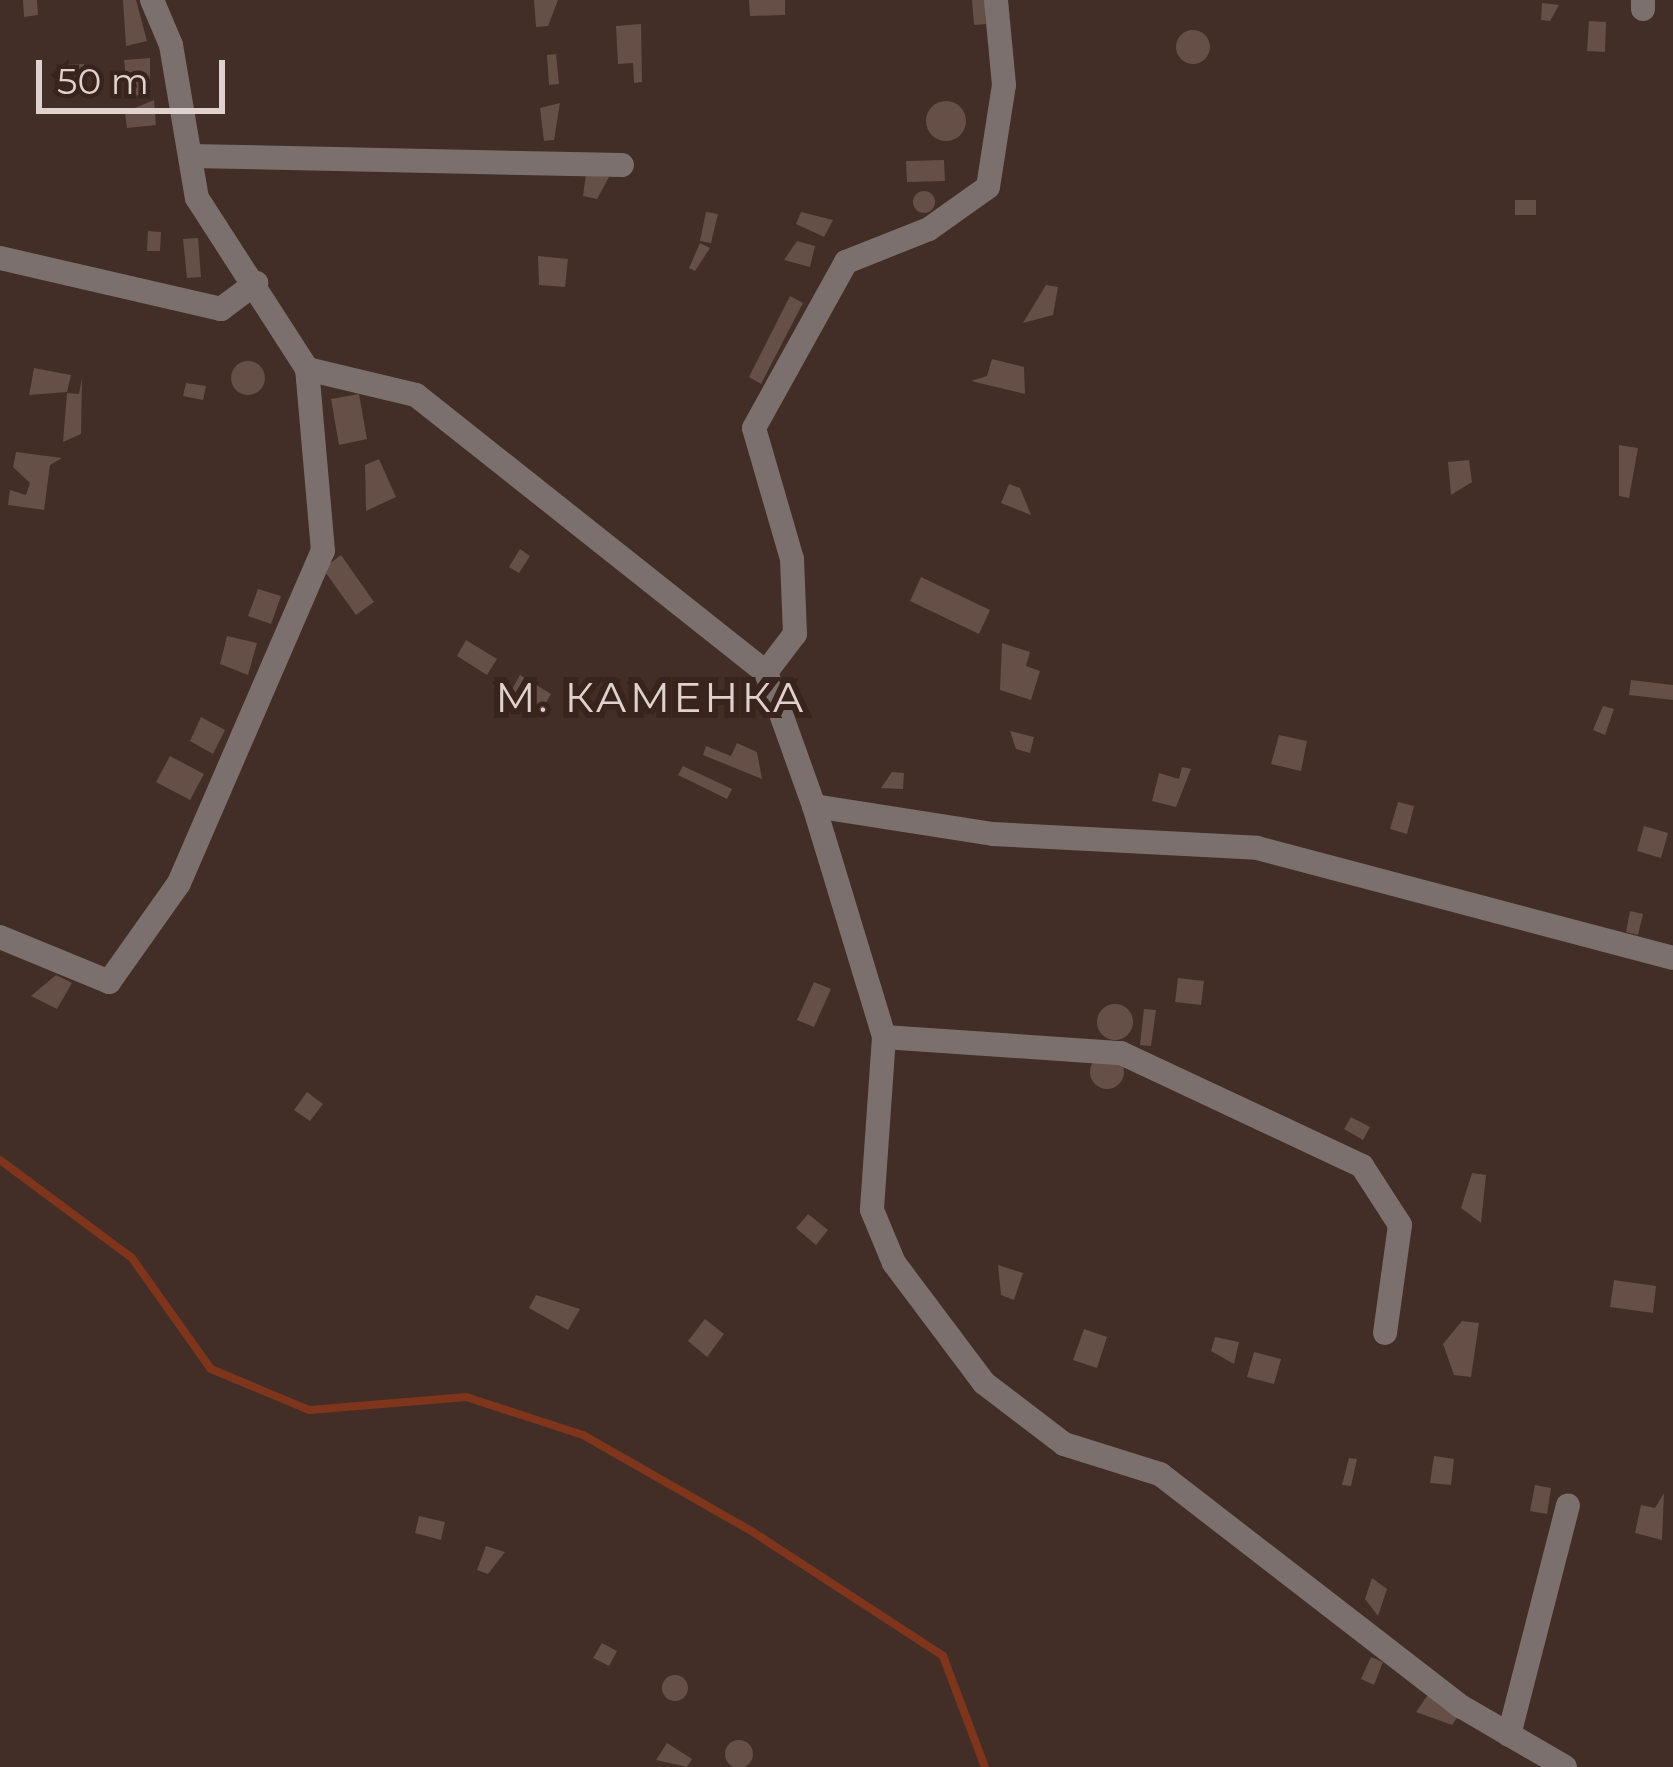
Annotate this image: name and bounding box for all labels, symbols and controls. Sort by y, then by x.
scale bar [42,36,231,110]
text: 50 m [57,59,149,103]
district label: М. КАМЕНКА [495,672,807,722]

